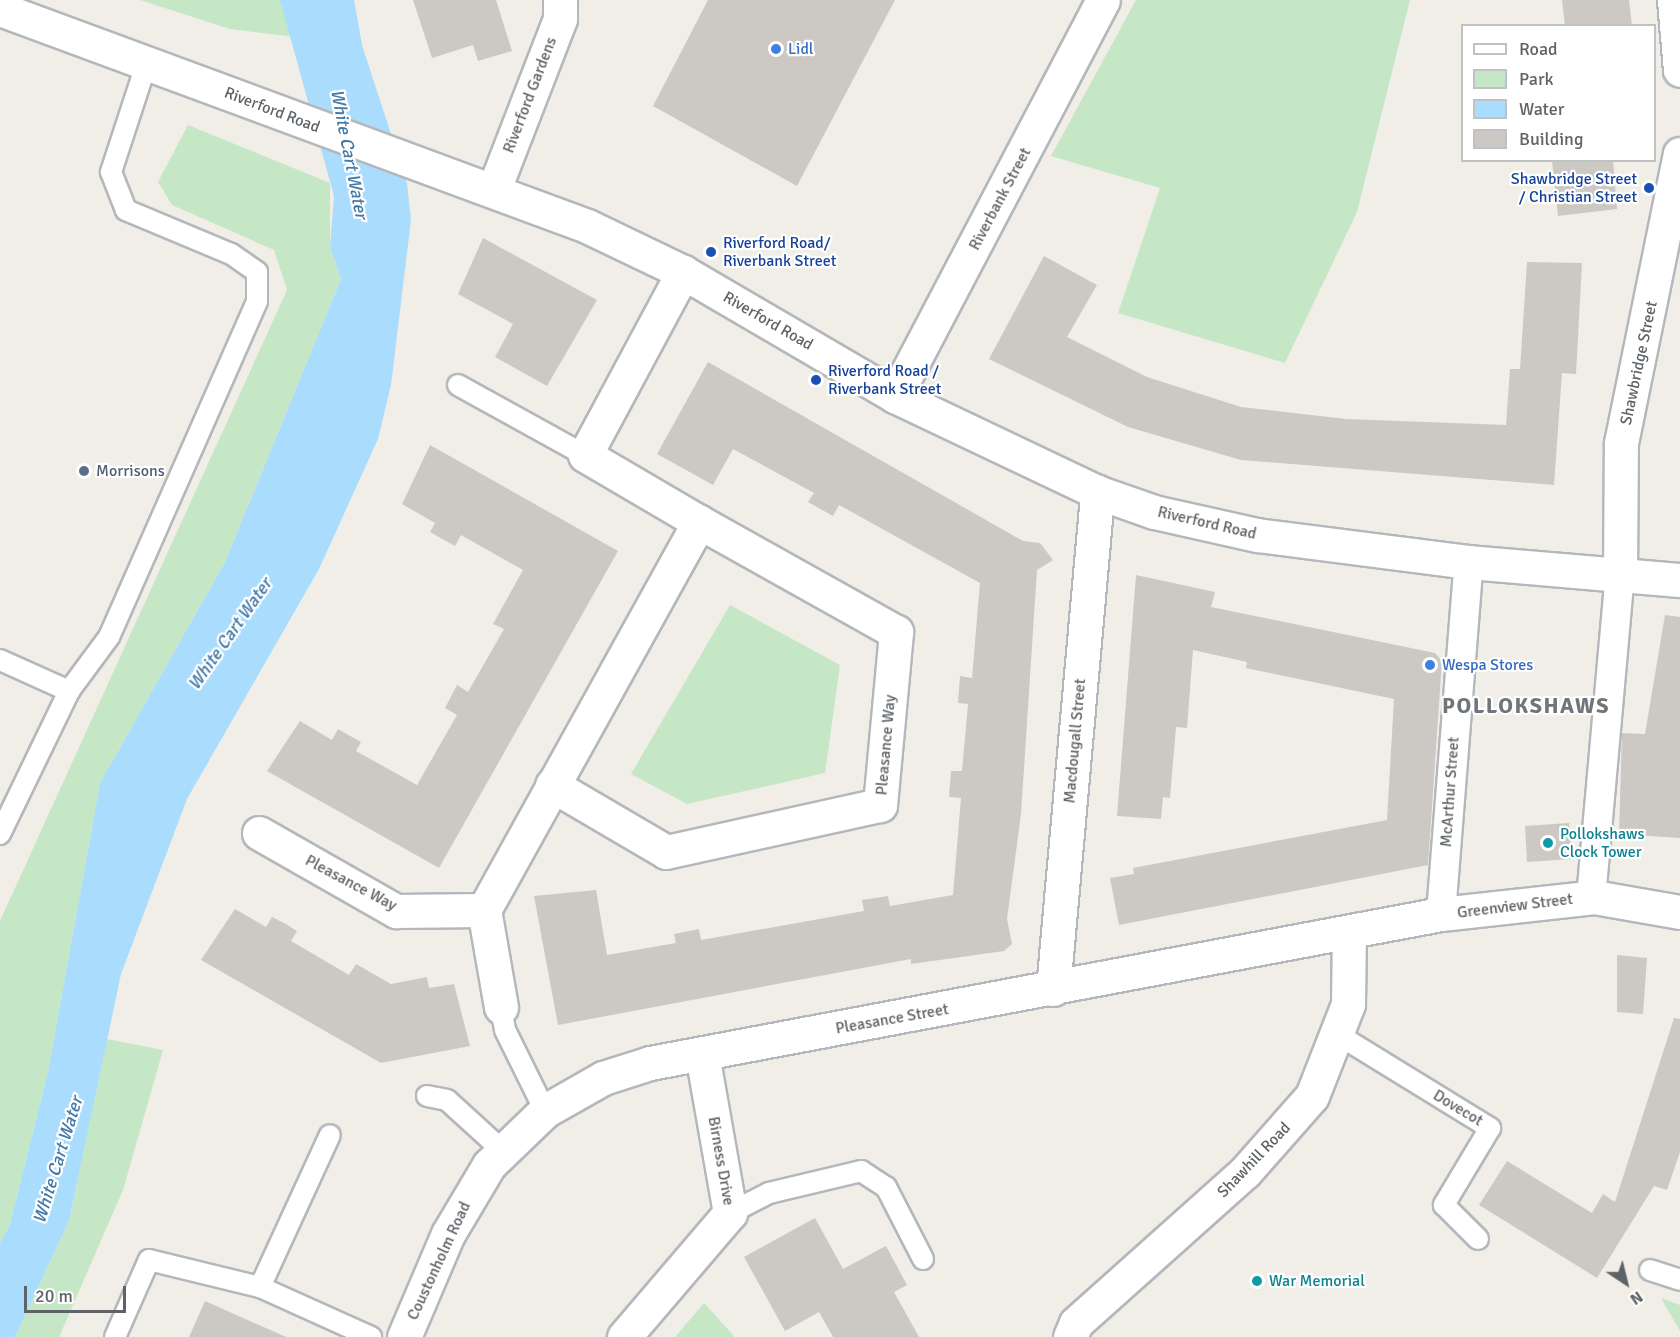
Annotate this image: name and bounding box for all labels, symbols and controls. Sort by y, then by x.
legend [1461,24,1656,162]
street label: Riverford Gardens [499,34,561,156]
text: Road [1519,38,1558,60]
place label: Lidl [788,39,814,59]
marker: Lidl [769,42,783,56]
text: Park [1519,68,1554,90]
street label: Riverford Road [222,83,322,137]
water label: White Cart Water [326,87,372,221]
text: Water [1519,98,1564,120]
text: Building [1519,128,1583,150]
street label: Riverbank Street [965,144,1035,254]
place label: Shawbridge Street / Christian Street [1511,169,1637,207]
marker: Shawbridge Street / Christian Street [1642,181,1656,195]
place label: Riverford Road/ Riverbank Street [723,233,836,271]
marker: Riverford Road/ Riverbank Street [704,245,718,259]
street label: Riverford Road [720,288,816,354]
street label: Shawbridge Street [1616,299,1662,427]
place label: Riverford Road / Riverbank Street [828,361,941,399]
marker: Riverford Road / Riverbank Street [809,373,823,387]
place label: Morrisons [96,461,165,481]
marker: Morrisons [77,464,91,478]
street label: Riverford Road [1156,502,1258,544]
water label: White Cart Water [183,574,277,694]
place label: Wespa Stores [1442,655,1533,675]
marker: Wespa Stores [1423,658,1437,672]
street label: Macdougall Street [1060,678,1090,804]
district label: POLLOKSHAWS [1442,693,1610,719]
street label: Pleasance Way [872,694,900,796]
street label: McArthur Street [1437,736,1463,848]
place label: Pollokshaws Clock Tower [1560,824,1645,862]
marker: Pollokshaws Clock Tower [1541,836,1555,850]
street label: Pleasance Way [302,851,400,915]
street label: Greenview Street [1456,889,1574,923]
street label: Pleasance Street [834,1000,950,1038]
street label: Dovecot [1430,1086,1486,1130]
water label: White Cart Water [28,1094,88,1226]
street label: Birness Drive [704,1115,738,1207]
street label: Shawhill Road [1213,1118,1295,1202]
street label: Coustonholm Road [403,1199,475,1323]
north arrow [1596,1253,1656,1313]
place label: War Memorial [1269,1271,1365,1291]
scale bar [27,1274,129,1312]
marker: War Memorial [1250,1274,1264,1288]
text: 20 m [35,1285,73,1307]
text: N [1626,1286,1647,1309]

